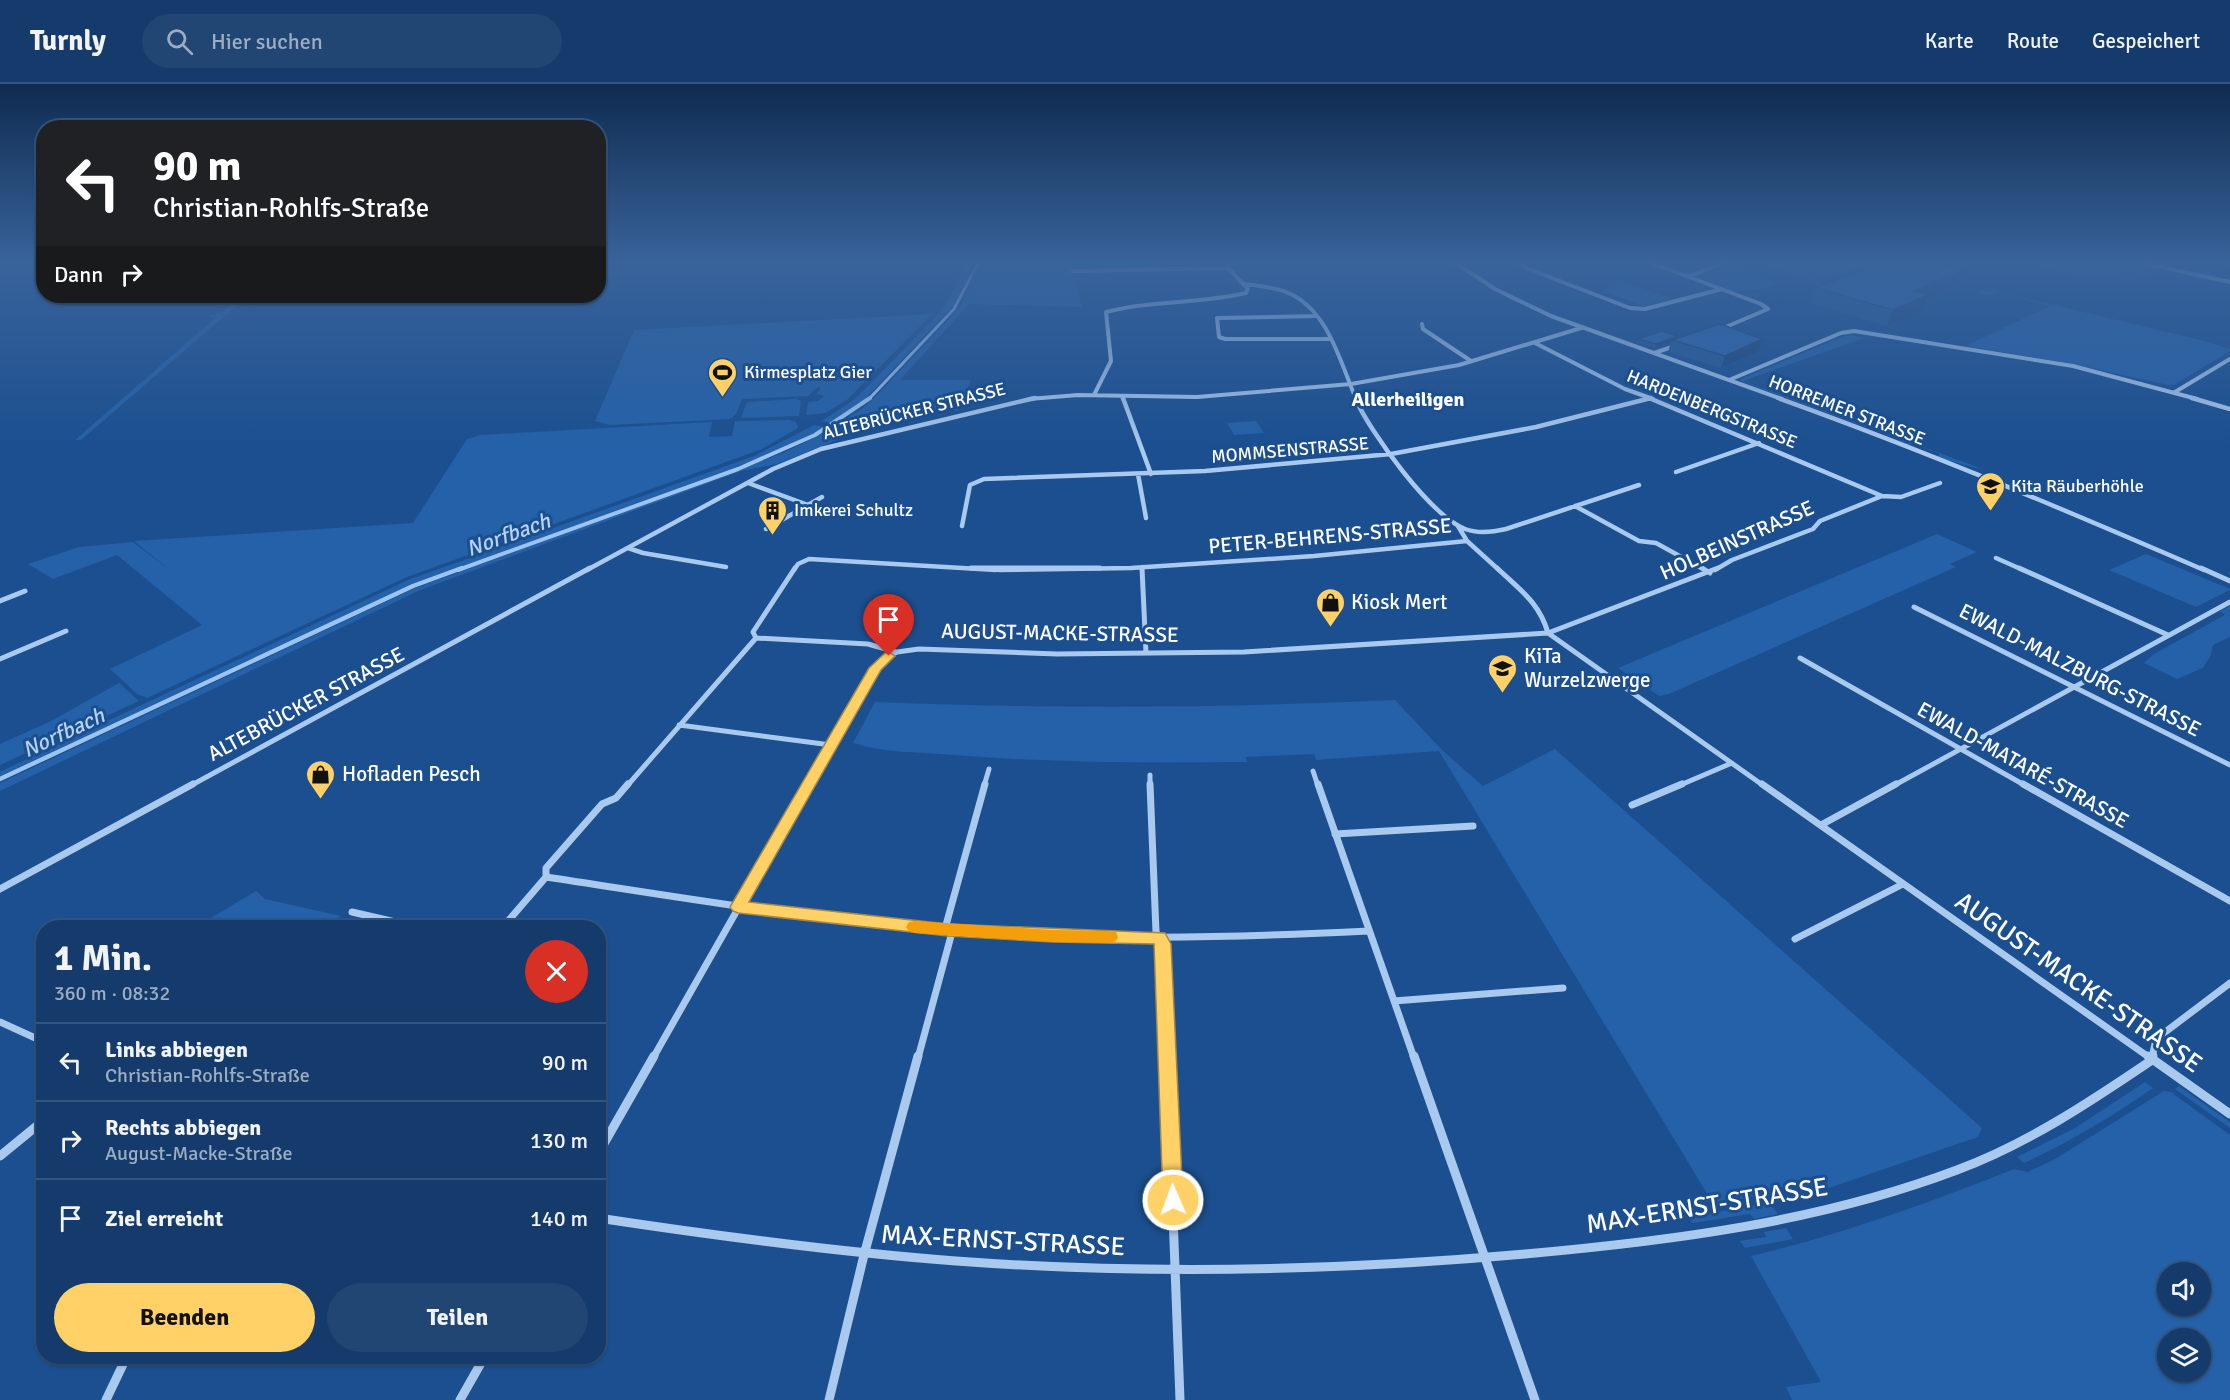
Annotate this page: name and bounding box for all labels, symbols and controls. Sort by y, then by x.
search box [142,14,562,68]
text: Turnly [30,24,106,58]
icon: search [163,25,196,58]
text: Hier suchen [211,28,323,55]
text: Karte [1925,28,1974,54]
text: Route [2007,28,2059,54]
text: Gespeichert [2092,28,2200,54]
text: 90 m [153,141,242,192]
icon: left [54,144,132,222]
text: Christian-Rohlfs-Straße [153,192,429,225]
icon: right [115,258,148,291]
text: Dann [54,261,103,288]
sports icon: Kirmesplatz Gier [707,356,739,398]
place label: Kirmesplatz Gier [744,361,872,383]
street label: HARDENBERGSTRASSE [1624,365,1800,453]
street label: HORREMER STRASSE [1766,370,1928,450]
street label: ALTEBRÜCKER STRASSE [820,378,1008,444]
district label: Allerheiligen [1352,387,1464,412]
street label: MOMMSENSTRASSE [1210,432,1370,468]
school or university icon: Kita Räuberhöhle [1974,470,2006,512]
place label: Kita Räuberhöhle [2011,475,2144,497]
building icon: Imkerei Schultz [757,494,789,536]
street label: HOLBEINSTRASSE [1656,494,1818,586]
place label: Imkerei Schultz [794,499,913,521]
water label: Norfbach [462,506,555,562]
street label: PETER-BEHRENS-STRASSE [1207,512,1453,560]
shop icon: Kiosk Mert [1314,586,1346,628]
place label: Kiosk Mert [1351,589,1447,615]
pin [863,594,914,656]
street label: EWALD-MALZBURG-STRASSE [1955,598,2205,742]
icon: arrive [872,603,905,636]
street label: AUGUST-MACKE-STRASSE [941,618,1179,648]
street label: ALTEBRÜCKER STRASSE [203,641,409,767]
place label: KiTa Wurzelzwerge [1524,643,1651,693]
school or university icon: KiTa Wurzelzwerge [1487,652,1519,694]
street label: EWALD-MATARÉ-STRASSE [1913,696,2133,834]
water label: Norfbach [18,701,110,763]
shop icon: Hofladen Pesch [305,758,337,800]
place label: Hofladen Pesch [342,761,481,787]
street label: AUGUST-MACKE-STRASSE [1949,885,2208,1080]
text: 1 Min. [54,936,152,981]
button: close [525,940,588,1003]
text: 360 m · 08:32 [54,981,170,1006]
text: Links abbiegen [105,1036,248,1063]
icon: left [54,1046,87,1079]
text: 90 m [542,1049,588,1076]
text: Christian-Rohlfs-Straße [105,1063,310,1088]
text: Rechts abbiegen [105,1114,261,1141]
icon: right [54,1124,87,1157]
text: 130 m [530,1127,588,1154]
text: August-Macke-Straße [105,1141,293,1166]
position arrow [1141,1168,1205,1232]
street label: MAX-ERNST-STRASSE [1584,1171,1830,1241]
icon: arrive [54,1202,87,1235]
text: Ziel erreicht [105,1205,223,1232]
text: 140 m [530,1205,588,1232]
street label: MAX-ERNST-STRASSE [880,1219,1126,1263]
map controls [2157,1262,2211,1382]
button: sound [2157,1262,2211,1316]
button: Beenden [54,1283,315,1352]
button: Teilen [327,1283,588,1352]
button: layers [2157,1328,2211,1382]

